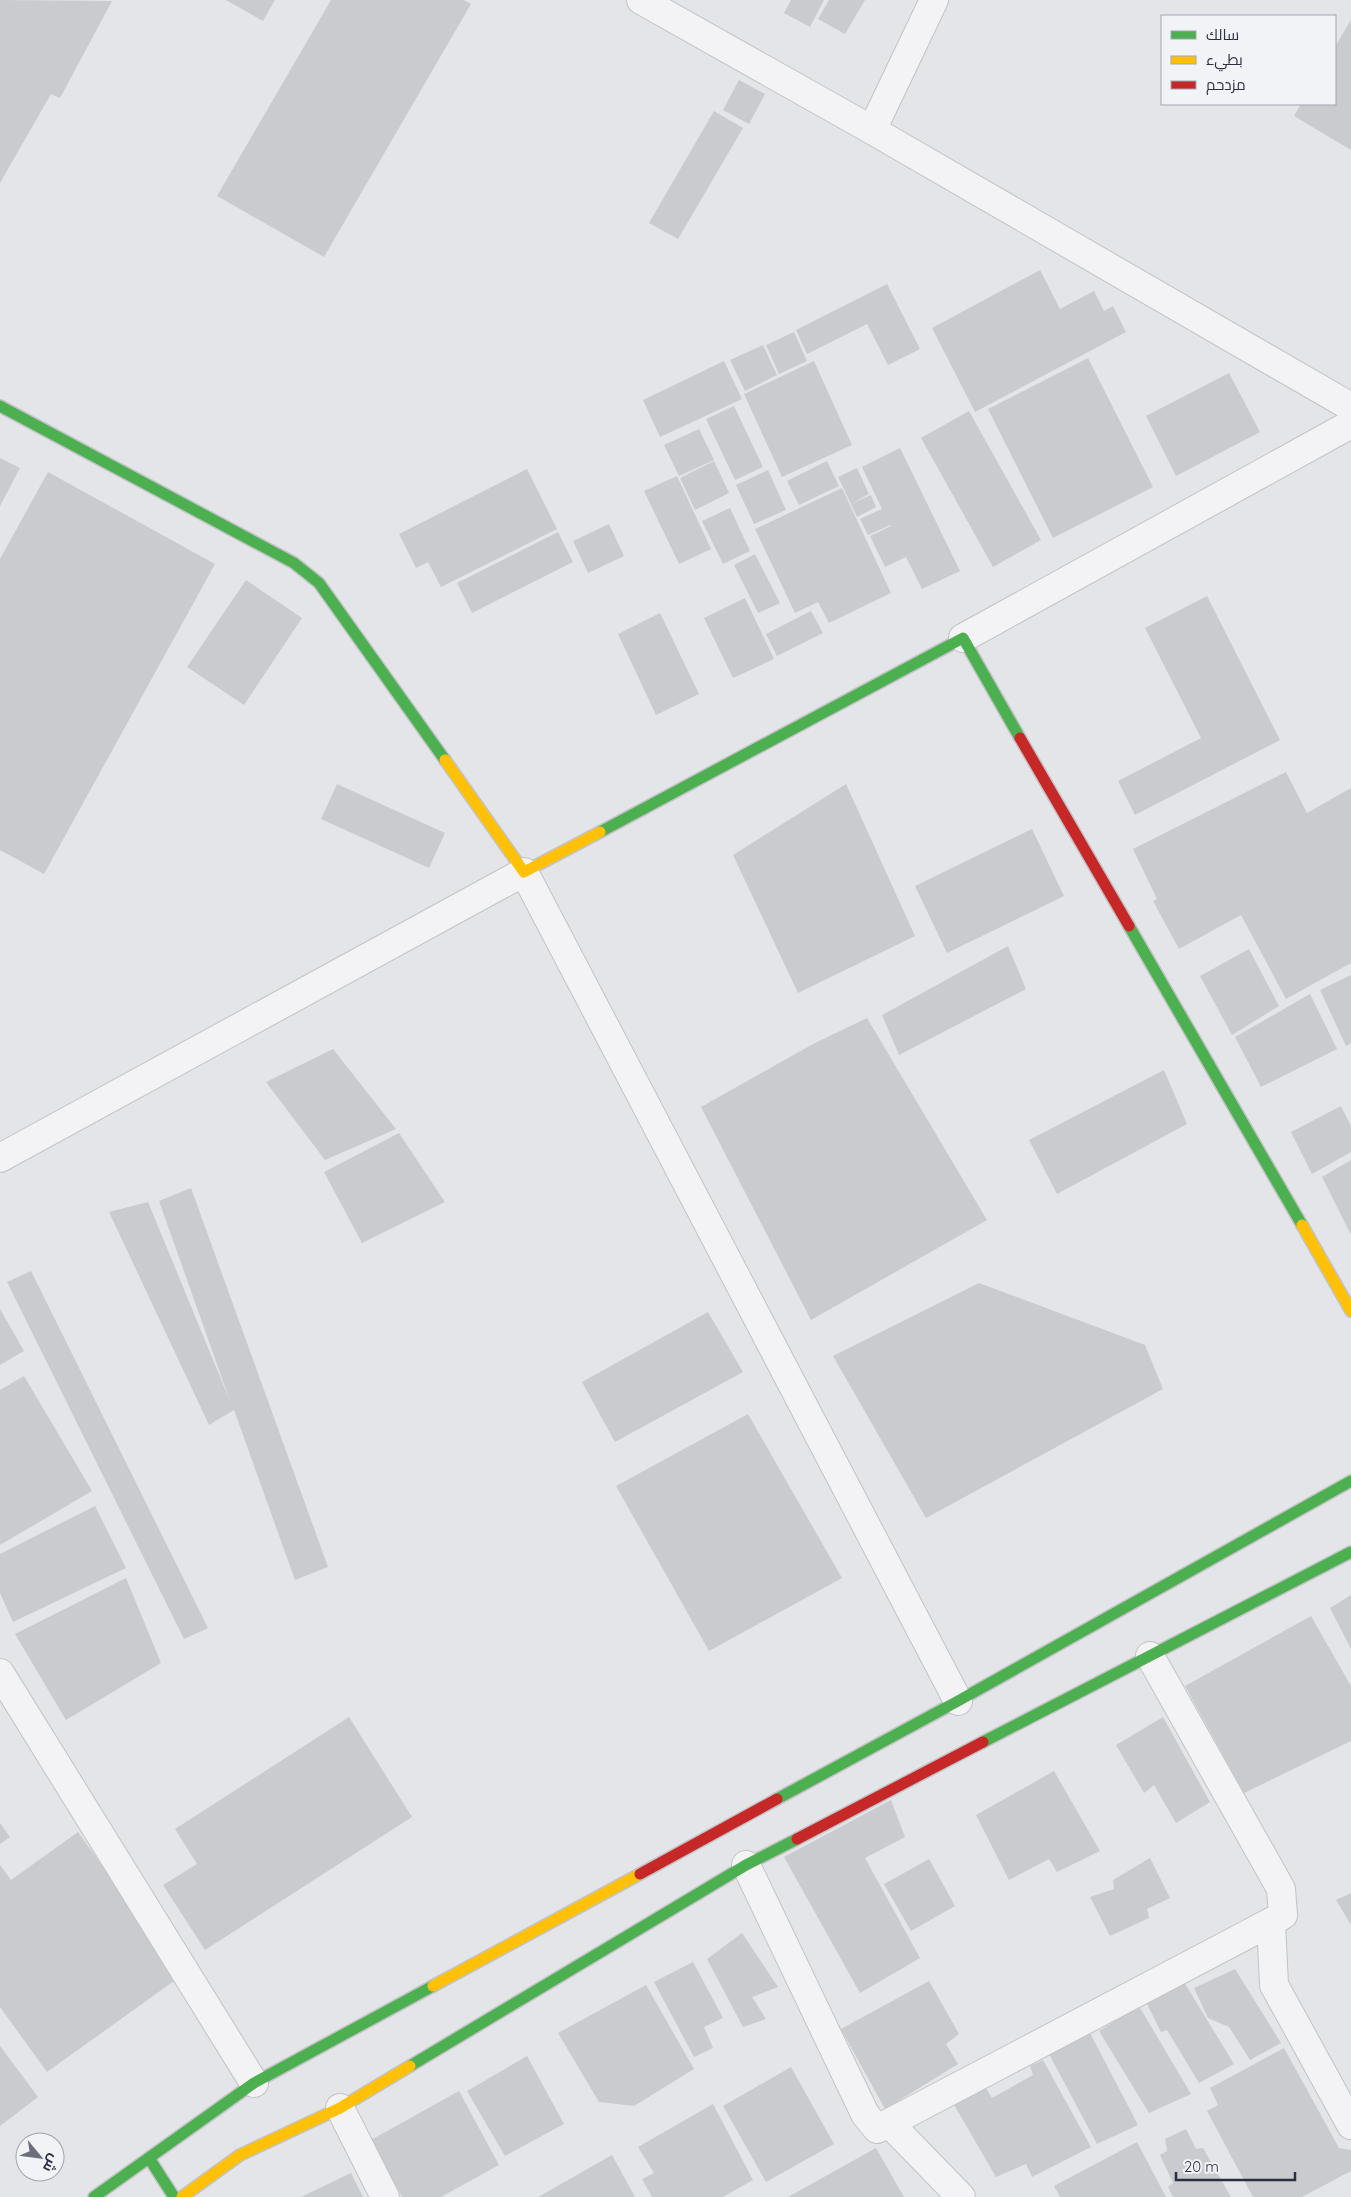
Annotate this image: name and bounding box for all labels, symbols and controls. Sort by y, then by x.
legend [1161,15,1336,105]
text: سالك [1206,25,1239,44]
text: بطيء [1206,50,1243,72]
text: مزدحم [1206,75,1246,95]
north arrow [15,2132,65,2182]
scale bar [1176,2150,1295,2182]
text: ش [39,2151,64,2176]
text: 20 m [1184,2157,1219,2176]

